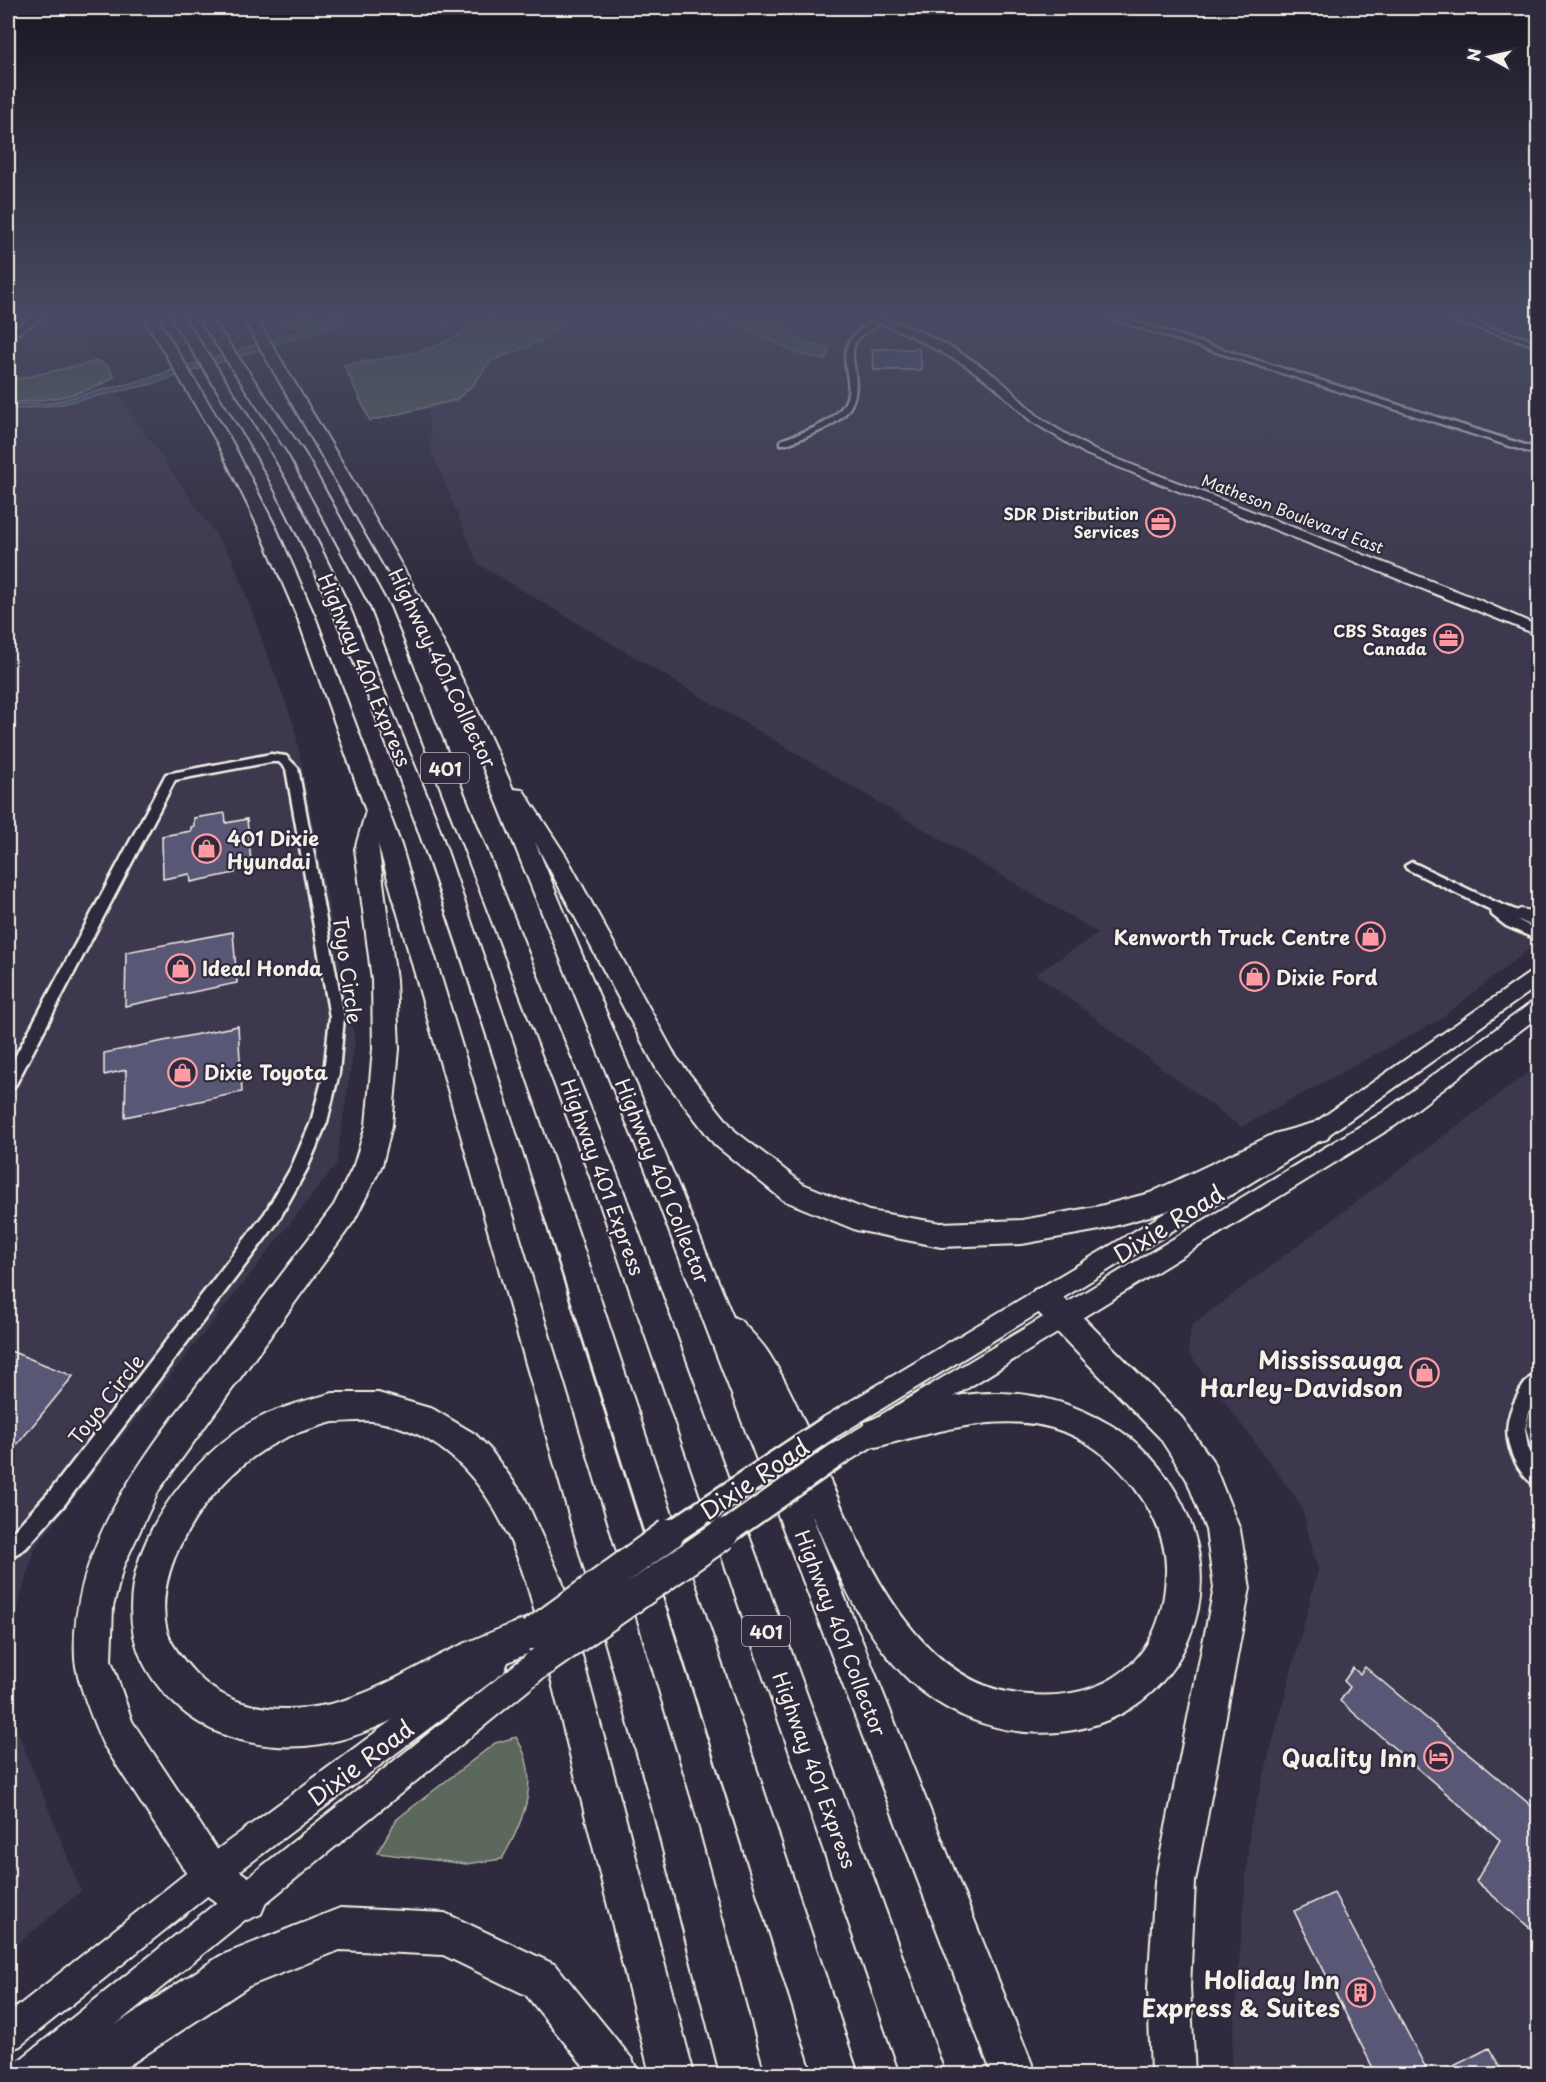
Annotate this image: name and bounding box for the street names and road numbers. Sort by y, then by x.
street label: Matheson Boulevard East [1199,467,1387,559]
street label: Highway 401 Collector [384,564,502,772]
street label: Highway 401 Express [311,569,419,771]
road number: 401 [421,753,469,783]
street label: Toyo Circle [326,914,370,1026]
street label: Highway 401 Collector [608,1074,718,1289]
street label: Highway 401 Express [553,1075,653,1279]
street label: Dixie Road [1106,1175,1230,1271]
street label: Toyo Circle [61,1347,151,1451]
street label: Dixie Road [692,1428,816,1528]
street label: Highway 401 Collector [788,1525,894,1741]
road number: 401 [742,1616,790,1646]
street label: Highway 401 Express [765,1668,865,1872]
street label: Dixie Road [299,1710,421,1814]

